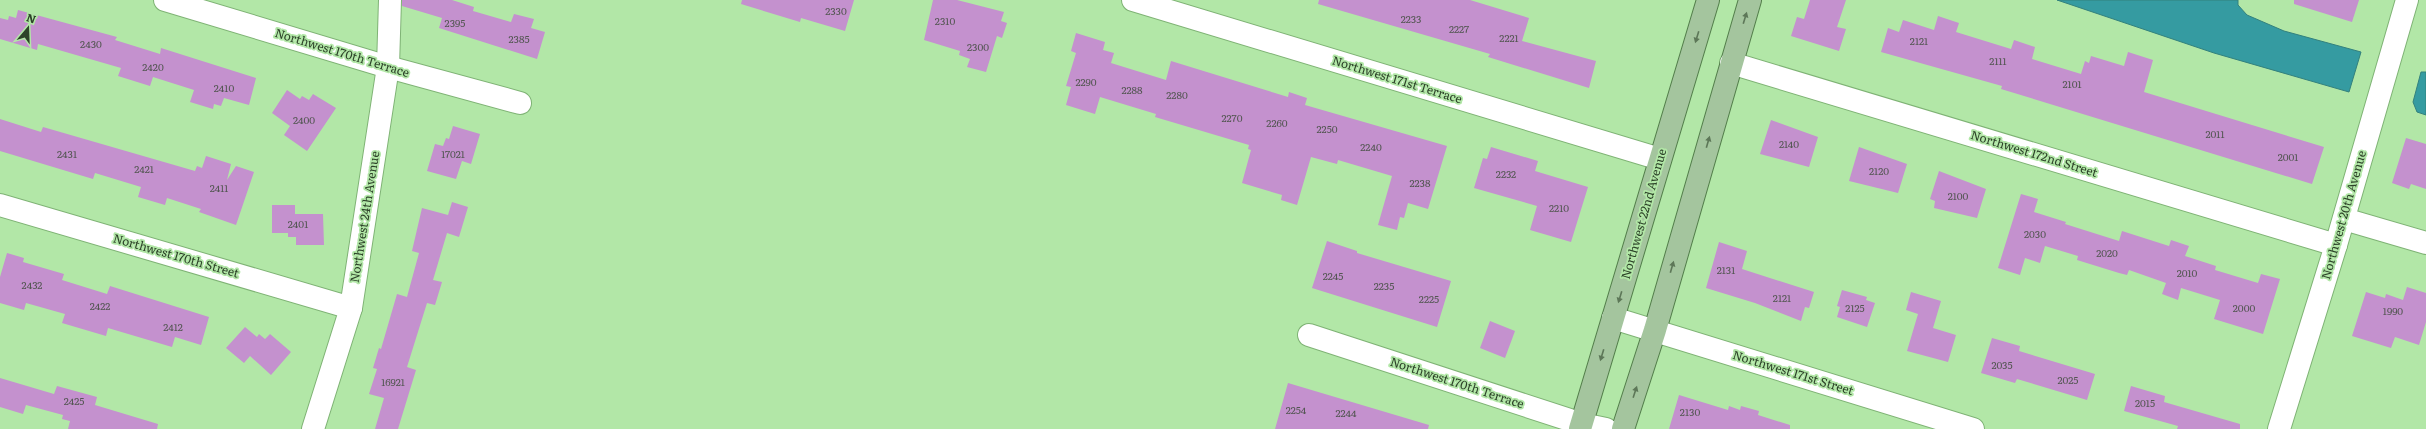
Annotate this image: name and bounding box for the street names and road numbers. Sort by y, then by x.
street label: Northwest 170th Terrace [273,23,412,81]
street label: Northwest 171st Terrace [1330,51,1465,107]
street label: Northwest 172nd Street [1969,125,2100,181]
street label: Northwest 22nd Avenue [1616,146,1670,281]
street label: Northwest 20th Avenue [2316,148,2370,281]
street label: Northwest 24th Avenue [345,150,383,284]
street label: Northwest 170th Street [111,228,241,282]
street label: Northwest 171st Street [1731,345,1856,399]
street label: Northwest 170th Terrace [1388,352,1527,412]

